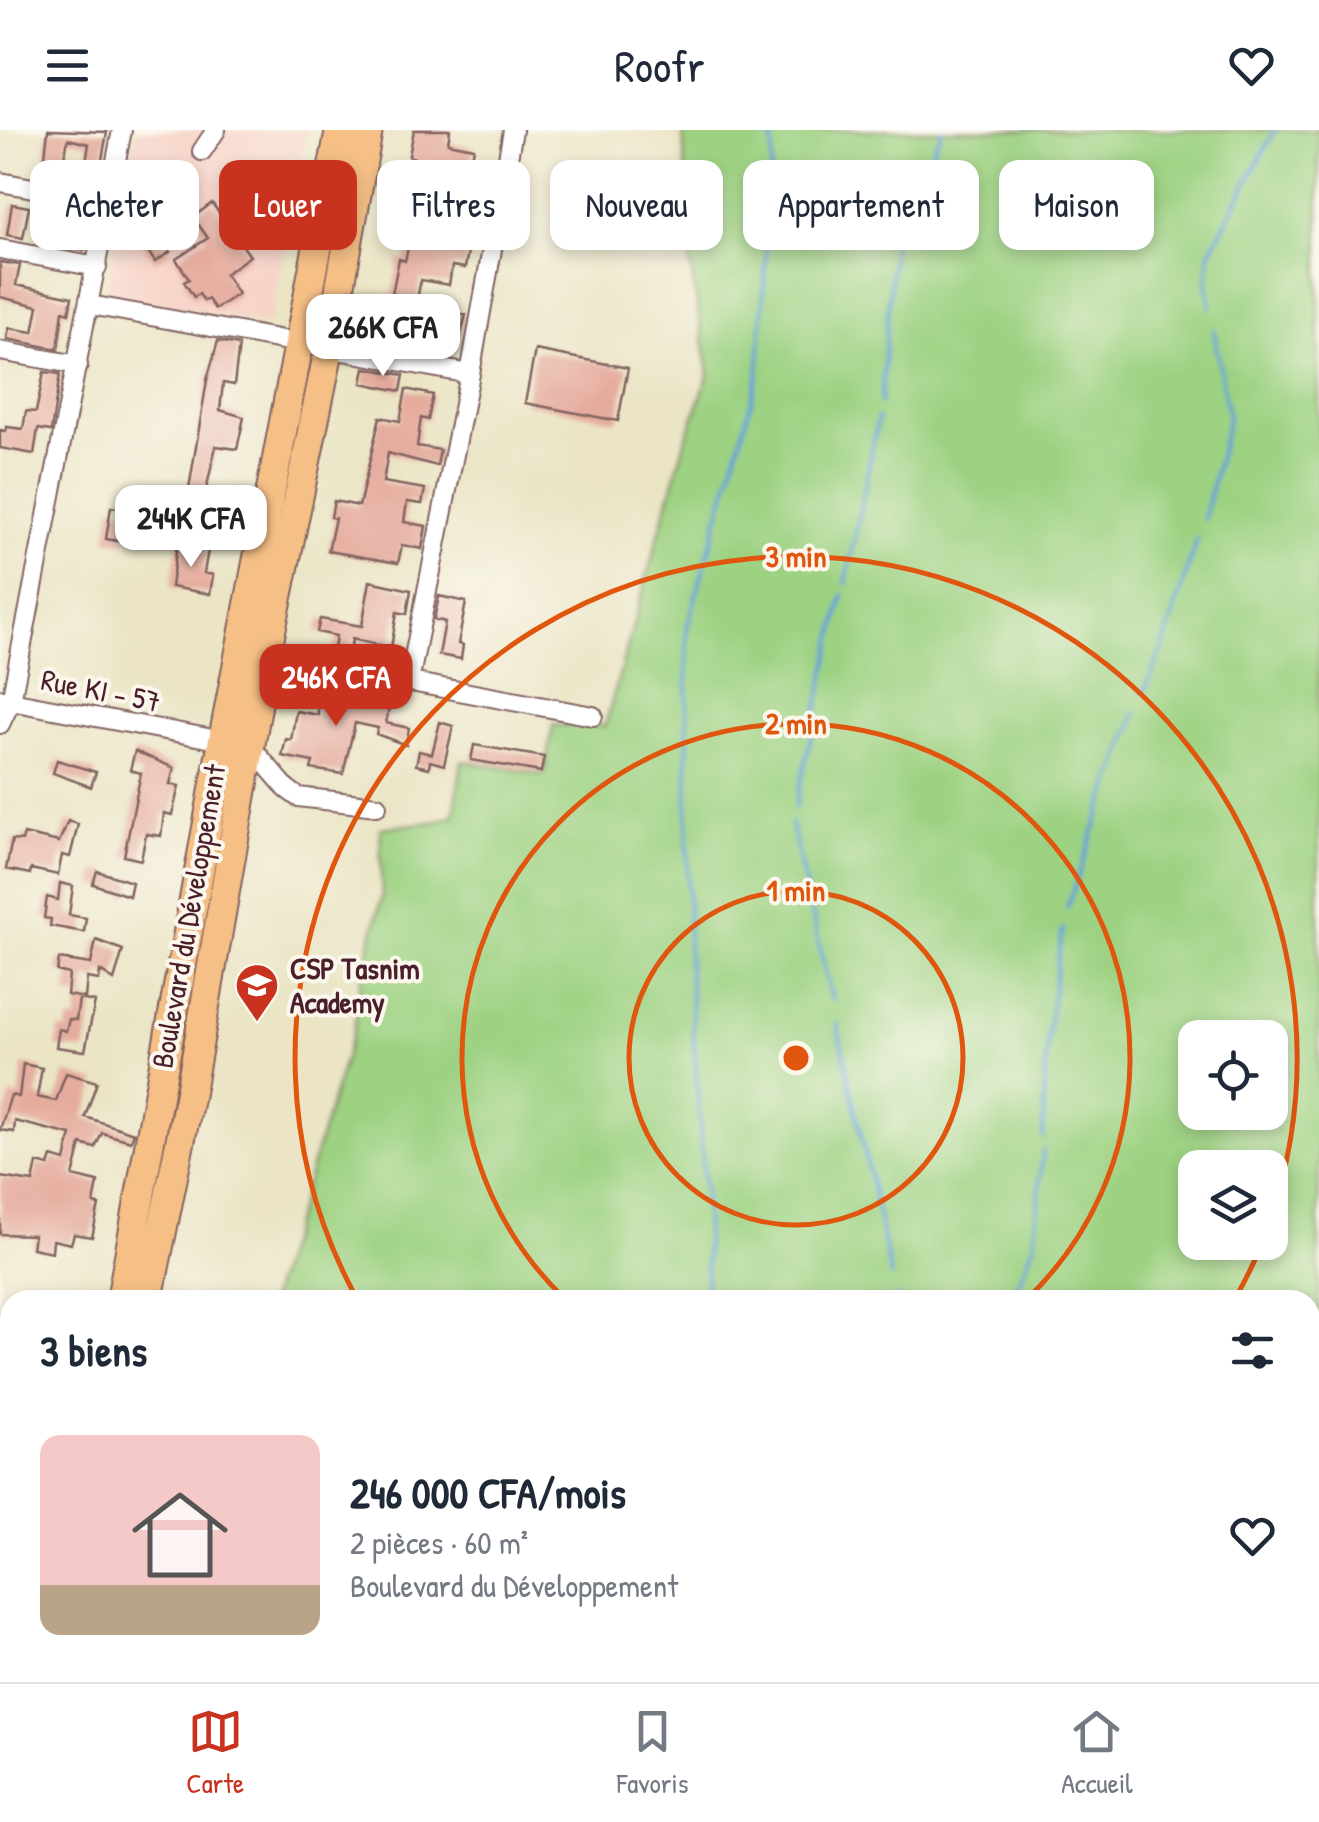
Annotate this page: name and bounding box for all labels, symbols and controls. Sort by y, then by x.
text: Roofr [614,35,705,96]
icon: menu [40,38,95,93]
icon: heart [1224,38,1279,93]
chip: Acheter [30,160,199,250]
chip: Louer [219,160,357,250]
chip: Filtres [377,160,530,250]
chip: Nouveau [550,160,723,250]
chip: Appartement [743,160,979,250]
chip: Maison [999,160,1154,250]
pin: 266K CFA [280,294,486,379]
text: 266K CFA [328,305,438,348]
pin: 244K CFA [88,485,294,570]
text: 244K CFA [137,496,245,539]
text: 3 min [765,536,827,576]
pin: 246K CFA [233,644,439,729]
text: 246K CFA [282,655,391,698]
street label: Rue KI - 57 [38,659,164,721]
text: 2 min [765,703,827,743]
street label: Boulevard du Développement [142,760,235,1071]
text: 1 min [767,870,825,910]
place label: CSP Tasnim Academy [290,948,420,1023]
school or university icon: CSP Tasnim Academy [234,962,280,1023]
map controls [1178,1020,1288,1260]
button: locate [1178,1020,1288,1130]
centre of rings [778,1040,814,1076]
button: layers [1178,1150,1288,1260]
text: 3 biens [40,1322,147,1379]
icon: filters [1225,1323,1280,1378]
text: 246 000 CFA/mois [350,1464,626,1521]
icon: home [120,1475,240,1595]
icon: heart [1225,1508,1280,1563]
text: 2 pièces · 60 m² [350,1521,528,1564]
text: Boulevard du Développement [350,1564,678,1607]
tab: Carte [186,1704,244,1802]
tab: Favoris [617,1704,689,1802]
tab: Accueil [1061,1704,1133,1802]

